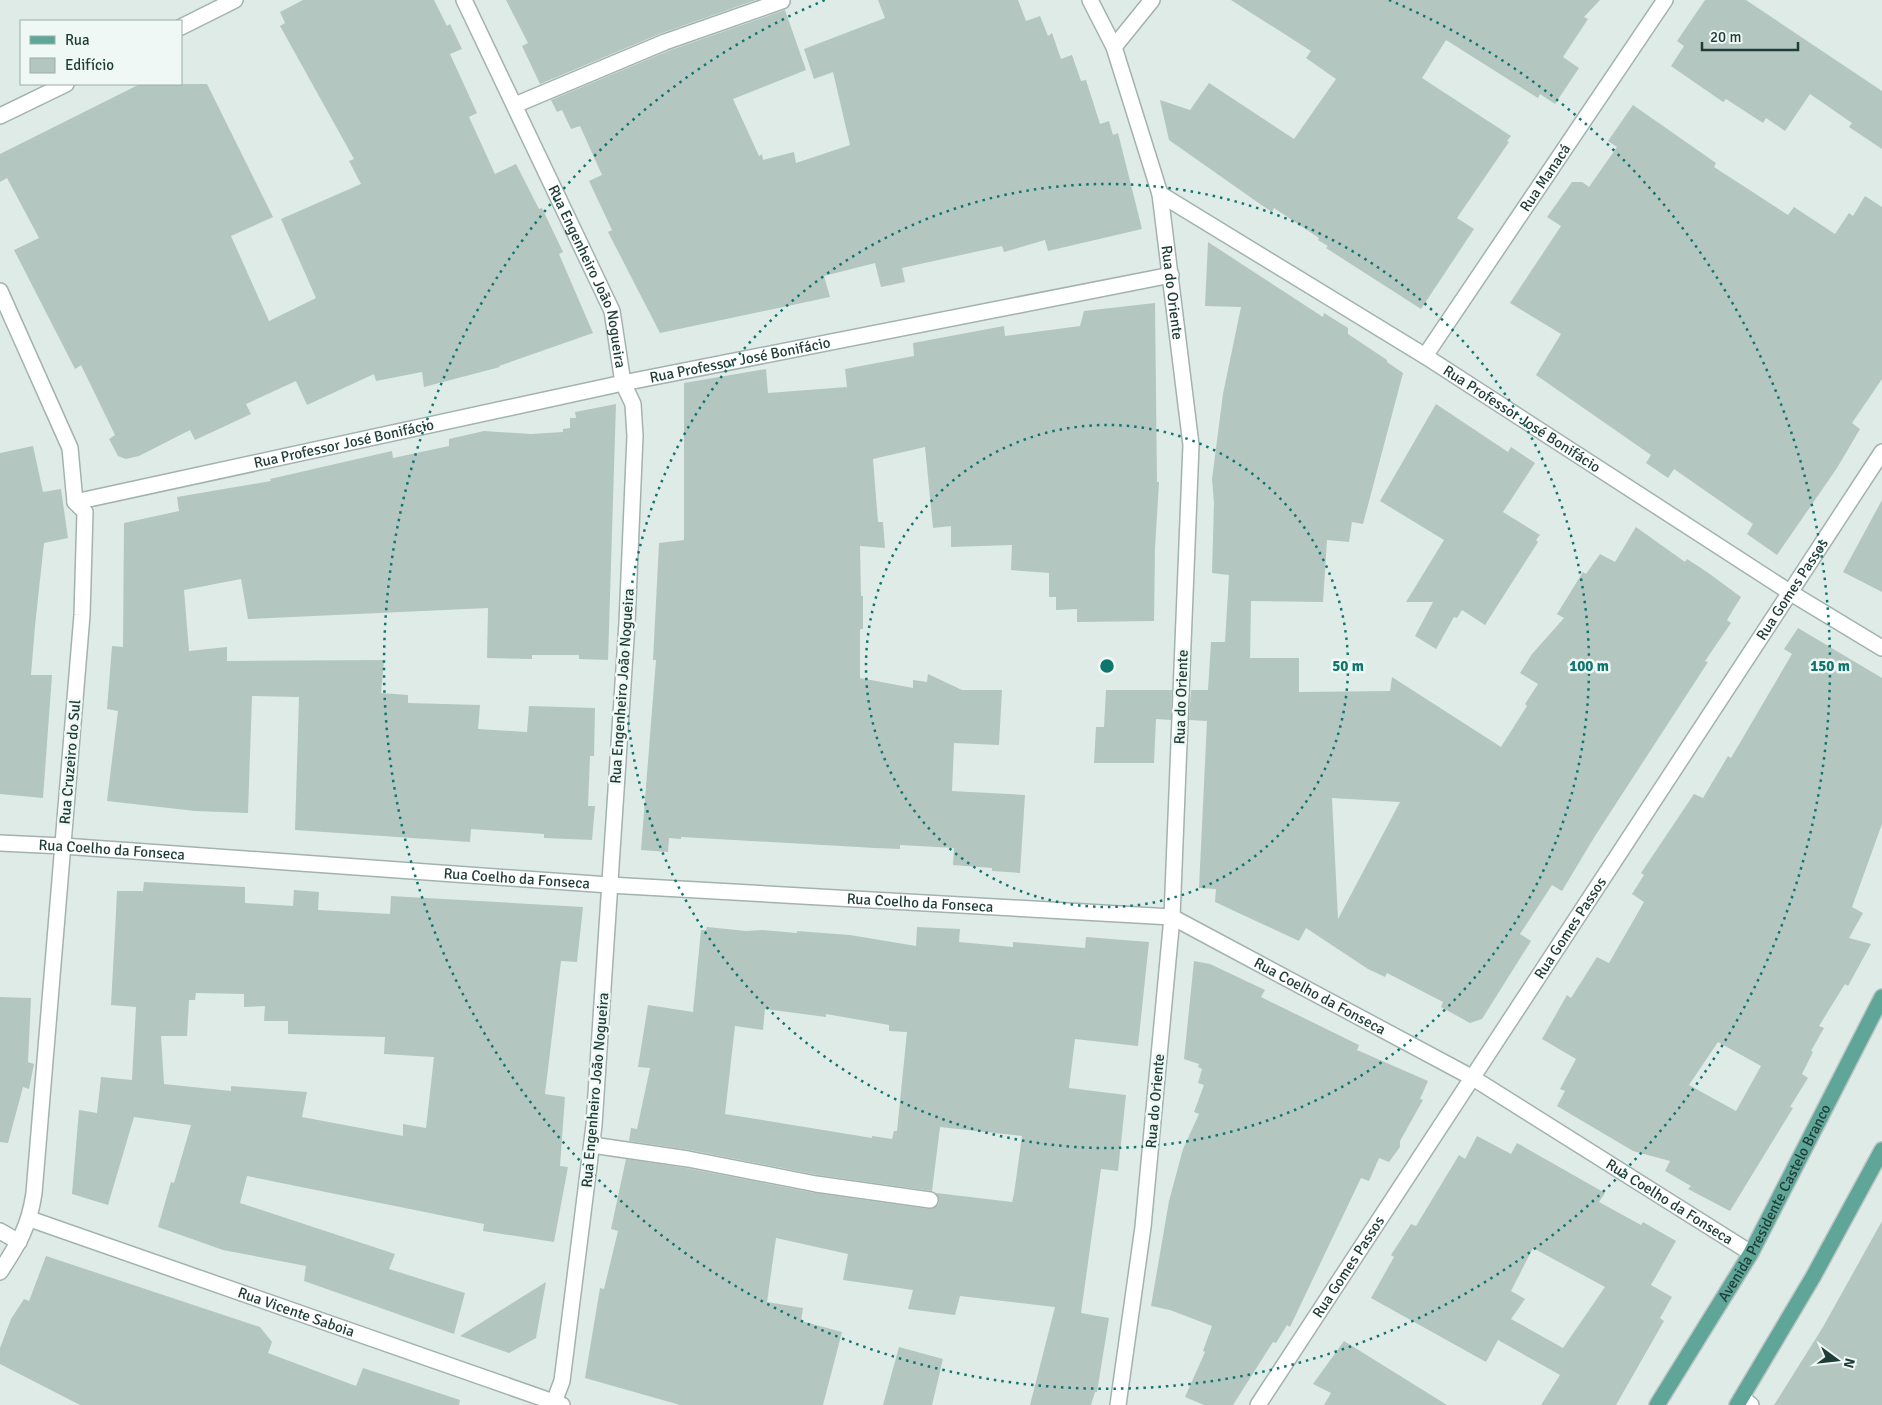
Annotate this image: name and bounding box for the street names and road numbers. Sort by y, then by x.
street label: Rua Manacá [1516,140,1574,215]
street label: Rua Engenheiro João Nogueira [544,182,630,369]
street label: Rua do Oriente [1157,244,1187,341]
street label: Rua Professor José Bonifácio [648,333,832,387]
street label: Rua Professor José Bonifácio [1440,361,1604,476]
street label: Rua Professor José Bonifácio [252,415,436,472]
street label: Rua Gomes Passos [1752,535,1832,644]
street label: Rua Engenheiro João Nogueira [606,588,638,784]
street label: Rua do Oriente [1170,649,1192,745]
street label: Rua Cruzeiro do Sul [56,699,84,825]
street label: Rua Coelho da Fonseca [38,836,186,864]
street label: Rua Coelho da Fonseca [443,864,591,893]
street label: Rua Gomes Passos [1530,873,1610,982]
street label: Rua Coelho da Fonseca [846,890,994,916]
street label: Rua Coelho da Fonseca [1251,953,1389,1039]
street label: Rua Engenheiro João Nogueira [577,992,613,1188]
street label: Rua do Oriente [1142,1053,1168,1149]
street label: Avenida Presidente Castelo Branco [1714,1101,1835,1305]
street label: Rua Coelho da Fonseca [1603,1155,1737,1248]
street label: Rua Gomes Passos [1309,1212,1388,1321]
street label: Rua Vicente Saboia [235,1283,357,1341]

